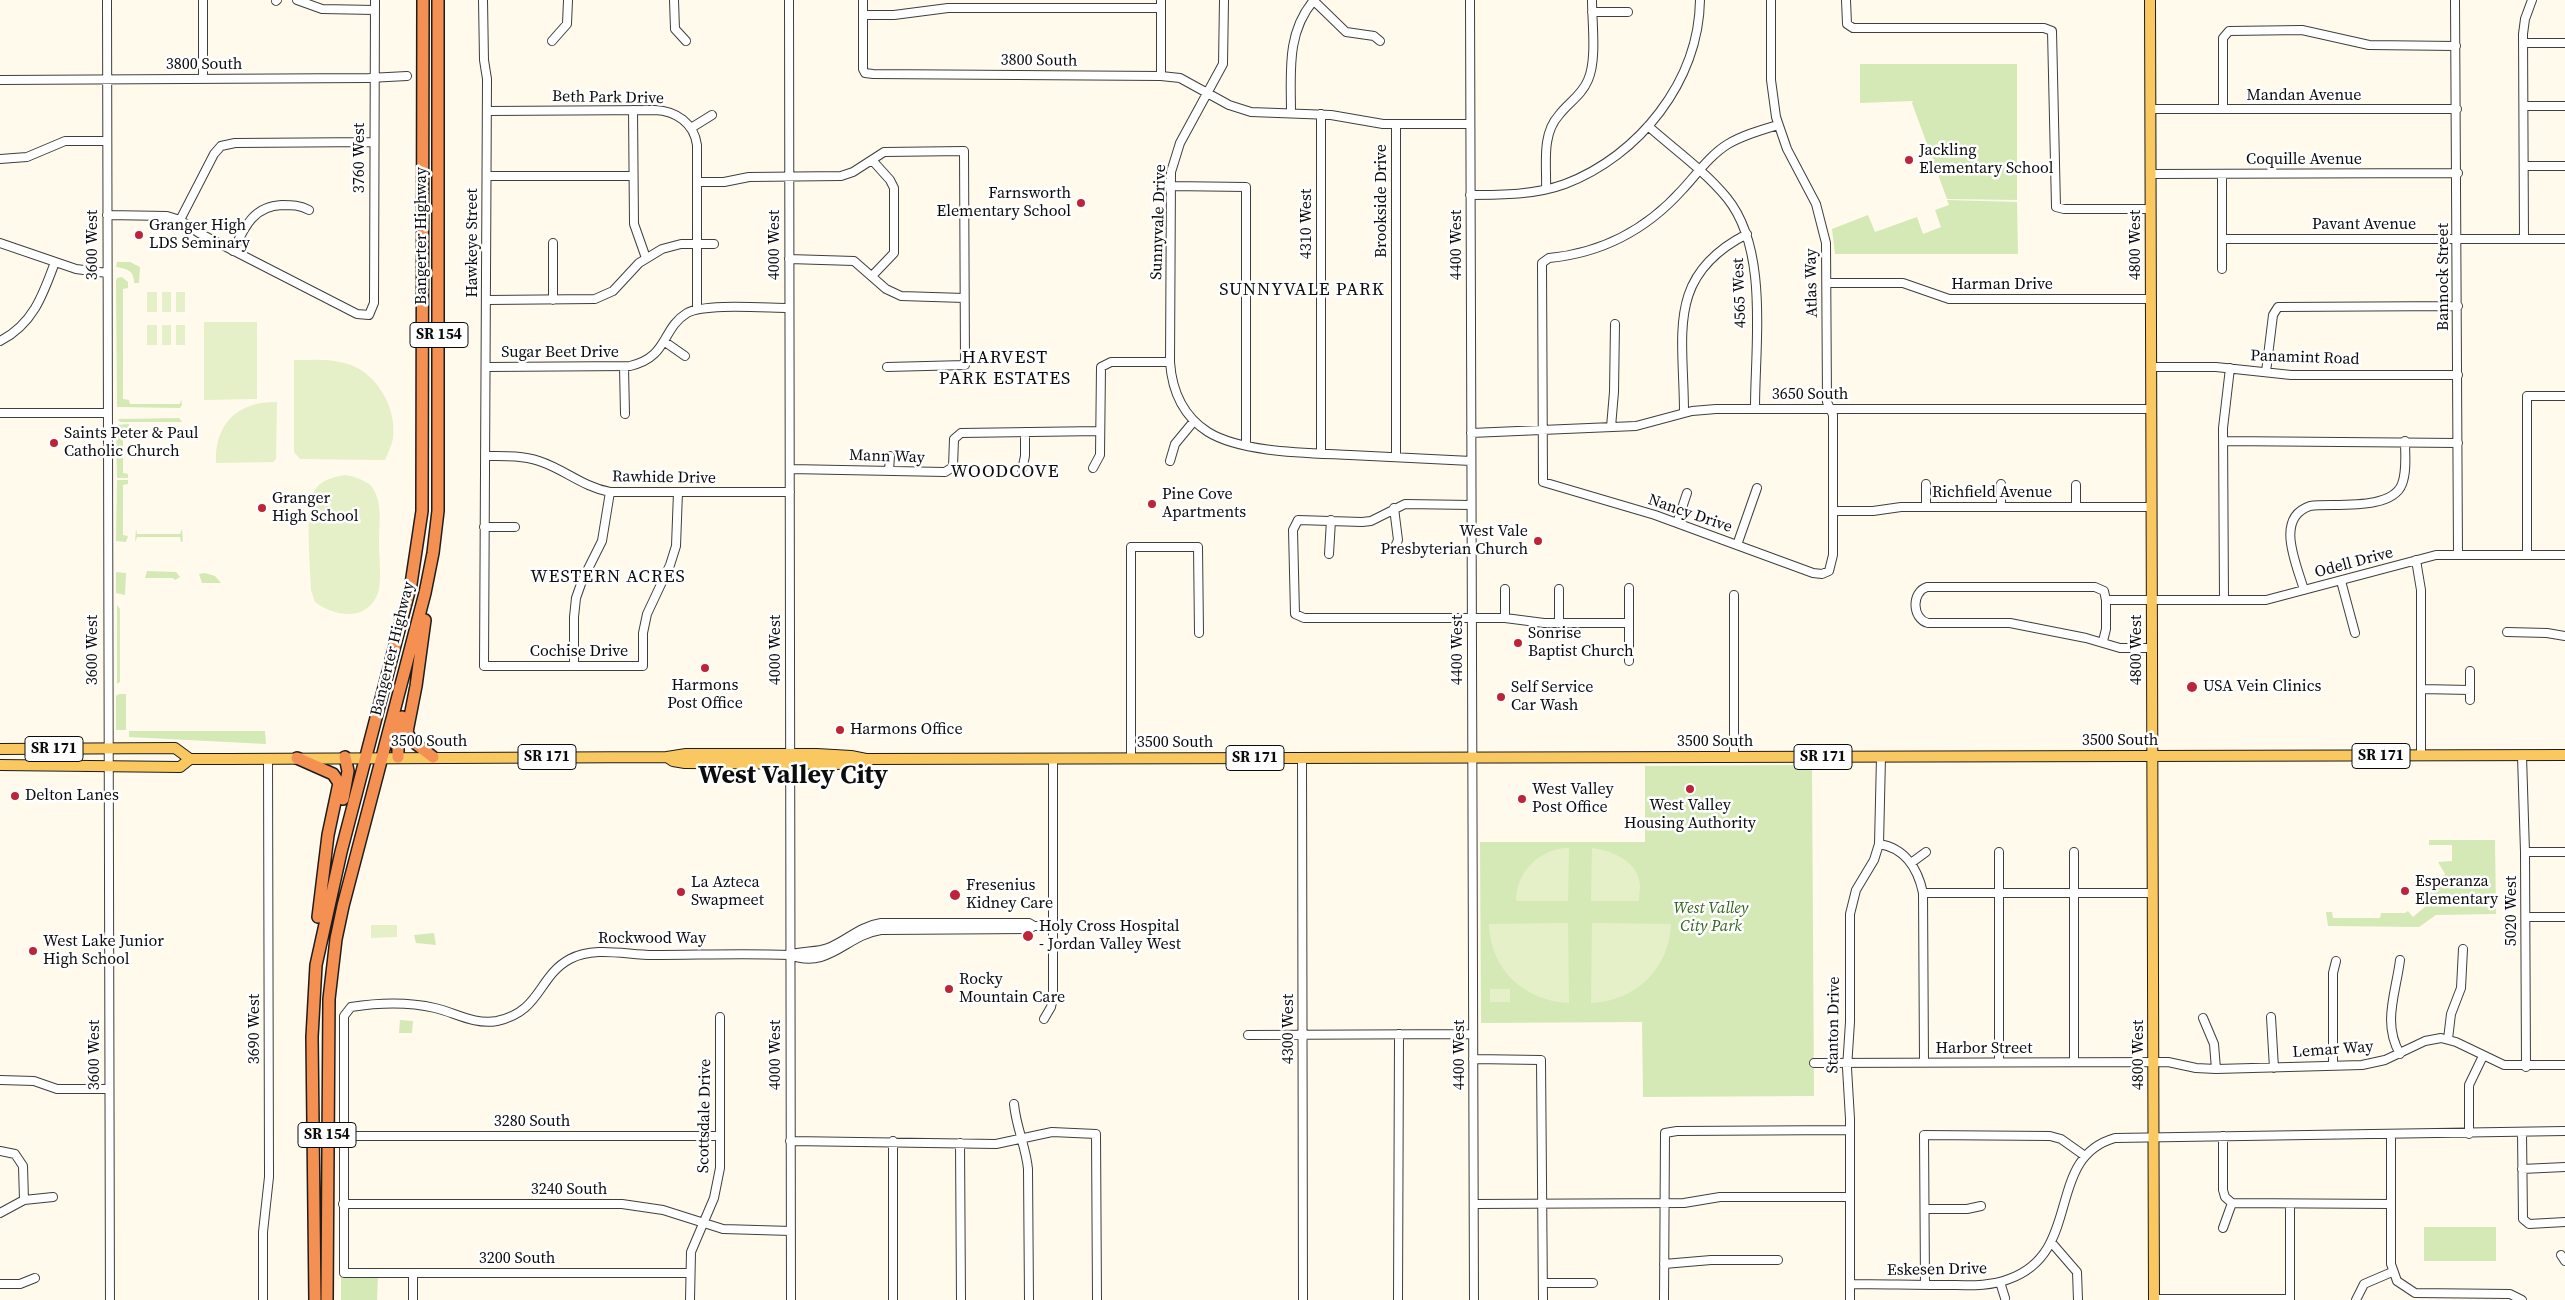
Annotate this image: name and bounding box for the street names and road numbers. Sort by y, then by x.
street label: 3800 South [1000,51,1078,71]
street label: 3800 South [166,55,242,75]
street label: Mandan Avenue [2247,86,2361,106]
street label: Beth Park Drive [552,87,664,109]
street label: 3760 West [350,123,370,193]
street label: Brookside Drive [1372,144,1392,258]
street label: Coquille Avenue [2246,150,2362,170]
street label: Sunnyvale Drive [1147,164,1171,280]
street label: Bangerter Highway [412,167,432,305]
street label: Hawkeye Street [463,188,483,298]
street label: 4310 West [1297,189,1317,259]
street label: 3600 West [83,210,103,280]
street label: 4000 West [765,210,785,280]
street label: 4400 West [1447,210,1467,280]
street label: 4800 West [2126,210,2146,280]
street label: Pavant Avenue [2312,215,2416,235]
street label: Bannock Street [2434,223,2454,331]
street label: Atlas Way [1802,248,1822,318]
street label: 4565 West [1729,258,1751,328]
street label: Harman Drive [1951,275,2053,295]
road number: SR 154 [410,322,468,348]
street label: Sugar Beet Drive [501,343,619,363]
street label: Panamint Road [2250,346,2360,370]
street label: 3650 South [1772,385,1848,405]
street label: Mann Way [849,446,925,468]
street label: Rawhide Drive [612,467,716,489]
street label: Richfield Avenue [1932,483,2052,503]
street label: Nancy Drive [1645,491,1735,537]
street label: Odell Drive [2313,543,2395,583]
street label: Bangerter Highway [367,580,419,718]
street label: 3600 West [83,615,103,685]
street label: 4000 West [766,615,786,685]
street label: 4400 West [1448,615,1468,685]
street label: 4800 West [2127,615,2147,685]
street label: Cochise Drive [530,642,628,662]
street label: 3500 South [2082,731,2158,751]
street label: 3500 South [391,732,467,752]
street label: 3500 South [1677,732,1753,752]
street label: 3500 South [1137,733,1213,753]
road number: SR 171 [25,736,83,762]
road number: SR 171 [518,744,576,770]
road number: SR 171 [1794,744,1852,770]
road number: SR 171 [2352,744,2410,768]
road number: SR 171 [1226,746,1284,770]
street label: 5020 West [2502,876,2522,946]
street label: Rockwood Way [598,929,706,949]
street label: Stanton Drive [1824,976,1844,1074]
street label: 3690 West [245,994,265,1064]
street label: 4300 West [1279,994,1299,1064]
street label: 3600 West [85,1020,105,1090]
street label: 4000 West [766,1020,786,1090]
street label: 4400 West [1450,1020,1470,1090]
street label: 4800 West [2129,1020,2149,1090]
street label: Lemar Way [2292,1038,2374,1062]
street label: Harbor Street [1936,1039,2032,1059]
street label: Scottsdale Drive [694,1059,716,1173]
street label: 3280 South [494,1112,570,1132]
road number: SR 154 [298,1122,356,1148]
street label: 3240 South [531,1180,607,1200]
street label: 3200 South [479,1249,555,1269]
street label: Eskesen Drive [1887,1260,1987,1280]

